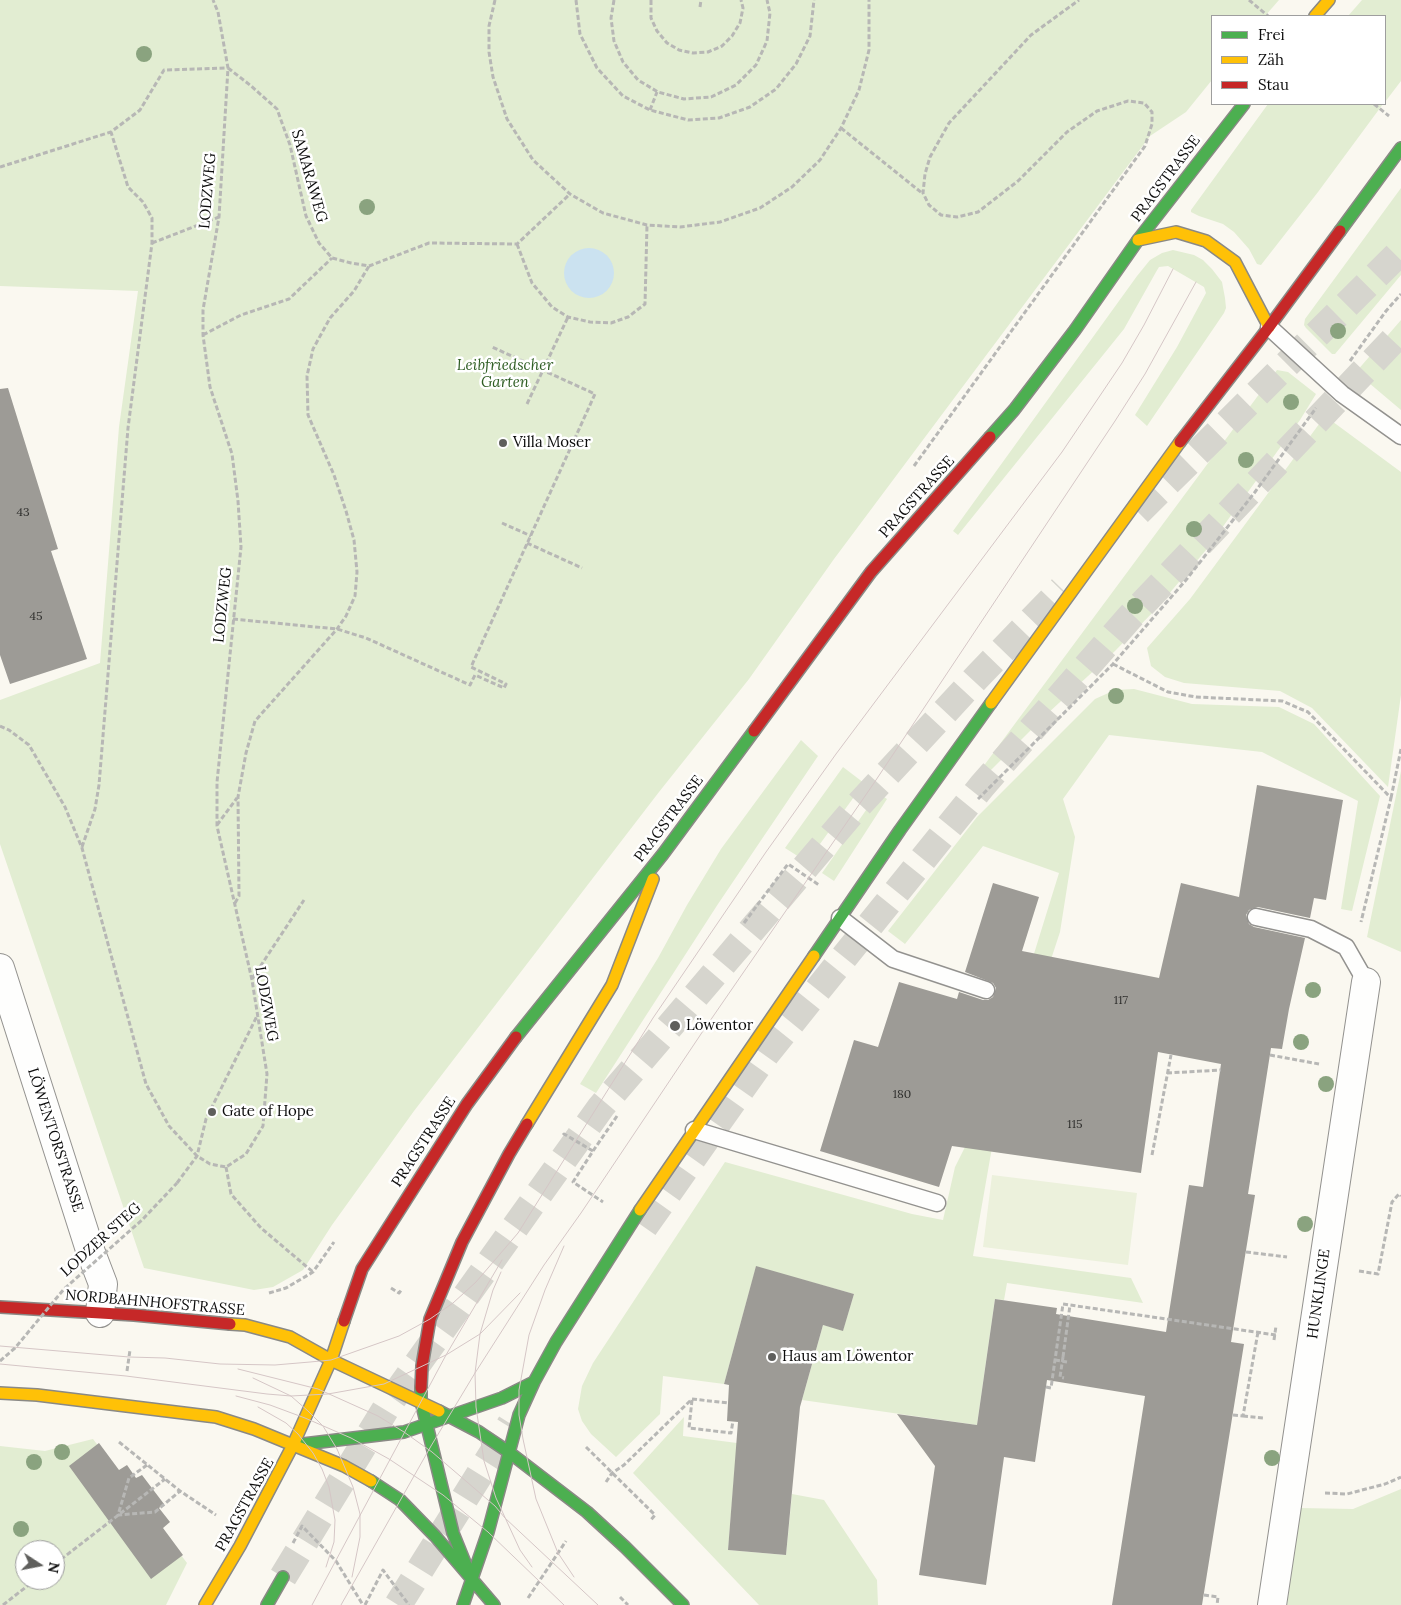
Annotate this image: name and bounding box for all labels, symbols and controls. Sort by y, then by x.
legend [1211,15,1386,105]
text: Frei [1258,25,1285,44]
text: Zäh [1258,50,1284,69]
text: Stau [1258,75,1289,94]
street label: SAMARAWEG [287,128,331,224]
street label: PRAGSTRASSE [1128,132,1204,226]
street label: LODZWEG [196,152,220,230]
park label: Leibfriedscher Garten [457,357,553,392]
place label: Villa Moser [513,434,591,452]
marker: Villa Moser [497,437,509,449]
street label: PRAGSTRASSE [876,452,958,542]
house number: 43 [16,506,30,520]
street label: LODZWEG [210,566,236,644]
house number: 45 [29,610,43,624]
street label: PRAGSTRASSE [631,772,707,866]
street label: LODZWEG [251,965,281,1043]
house number: 117 [1114,994,1128,1008]
place label: Löwentor [686,1017,753,1035]
marker: Löwentor [668,1019,682,1033]
street label: LÖWENTORSTRASSE [23,1066,87,1214]
house number: 180 [893,1088,911,1102]
street label: PRAGSTRASSE [388,1094,460,1190]
place label: Gate of Hope [222,1103,314,1121]
marker: Gate of Hope [206,1106,218,1118]
house number: 115 [1067,1118,1083,1132]
street label: LODZER STEG [57,1199,145,1281]
street label: HUNKLINGE [1304,1248,1334,1340]
street label: NORDBAHNHOFSTRASSE [64,1286,246,1320]
place label: Haus am Löwentor [782,1348,913,1366]
marker: Haus am Löwentor [766,1351,778,1363]
street label: PRAGSTRASSE [212,1455,278,1555]
north arrow [15,1540,65,1590]
text: N [44,1561,64,1575]

